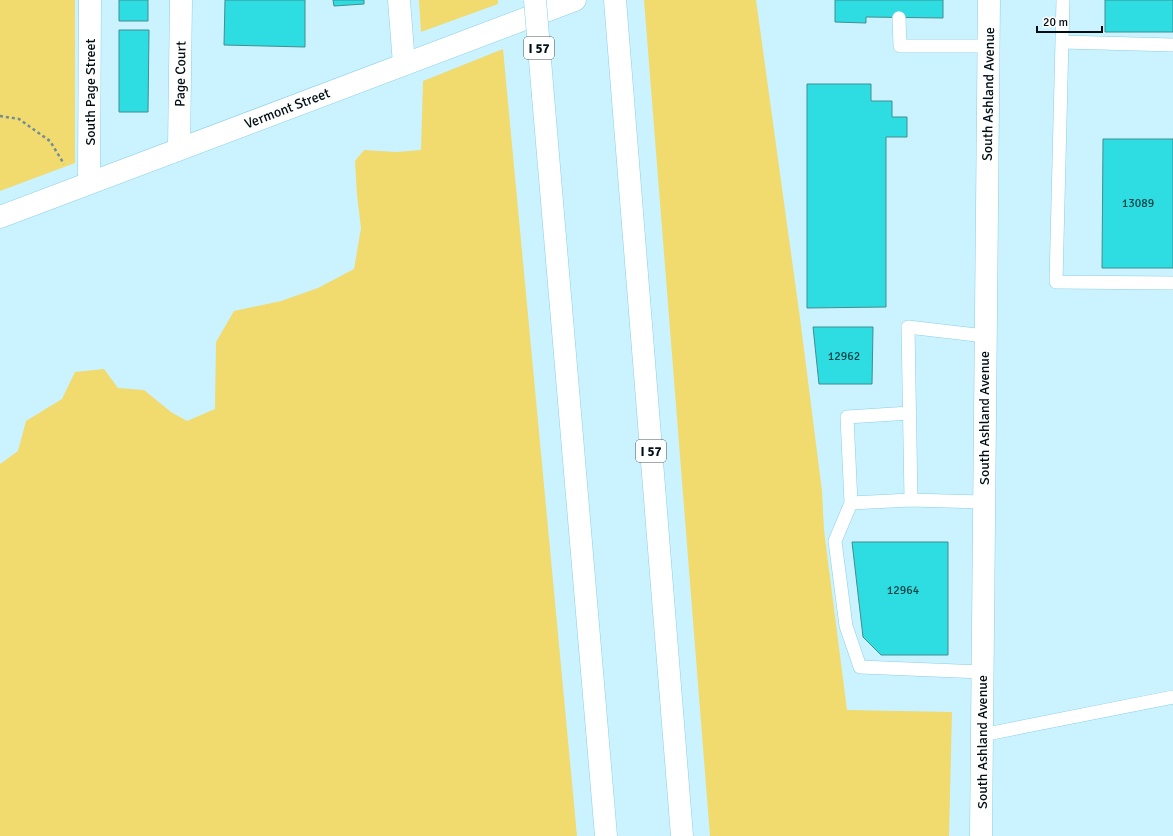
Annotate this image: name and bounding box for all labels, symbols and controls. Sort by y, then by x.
scale bar [1037,8,1102,34]
text: 20 m [1043,15,1068,30]
street label: South Ashland Avenue [979,27,998,161]
road number: I 57 [524,37,554,59]
street label: South Page Street [82,38,99,145]
street label: Page Court [171,41,190,107]
street label: Vermont Street [242,84,332,133]
house number: 13089 [1122,196,1154,211]
house number: 12962 [828,349,860,364]
street label: South Ashland Avenue [976,351,993,485]
road number: I 57 [636,440,666,462]
house number: 12964 [887,583,920,598]
street label: South Ashland Avenue [974,675,991,809]

